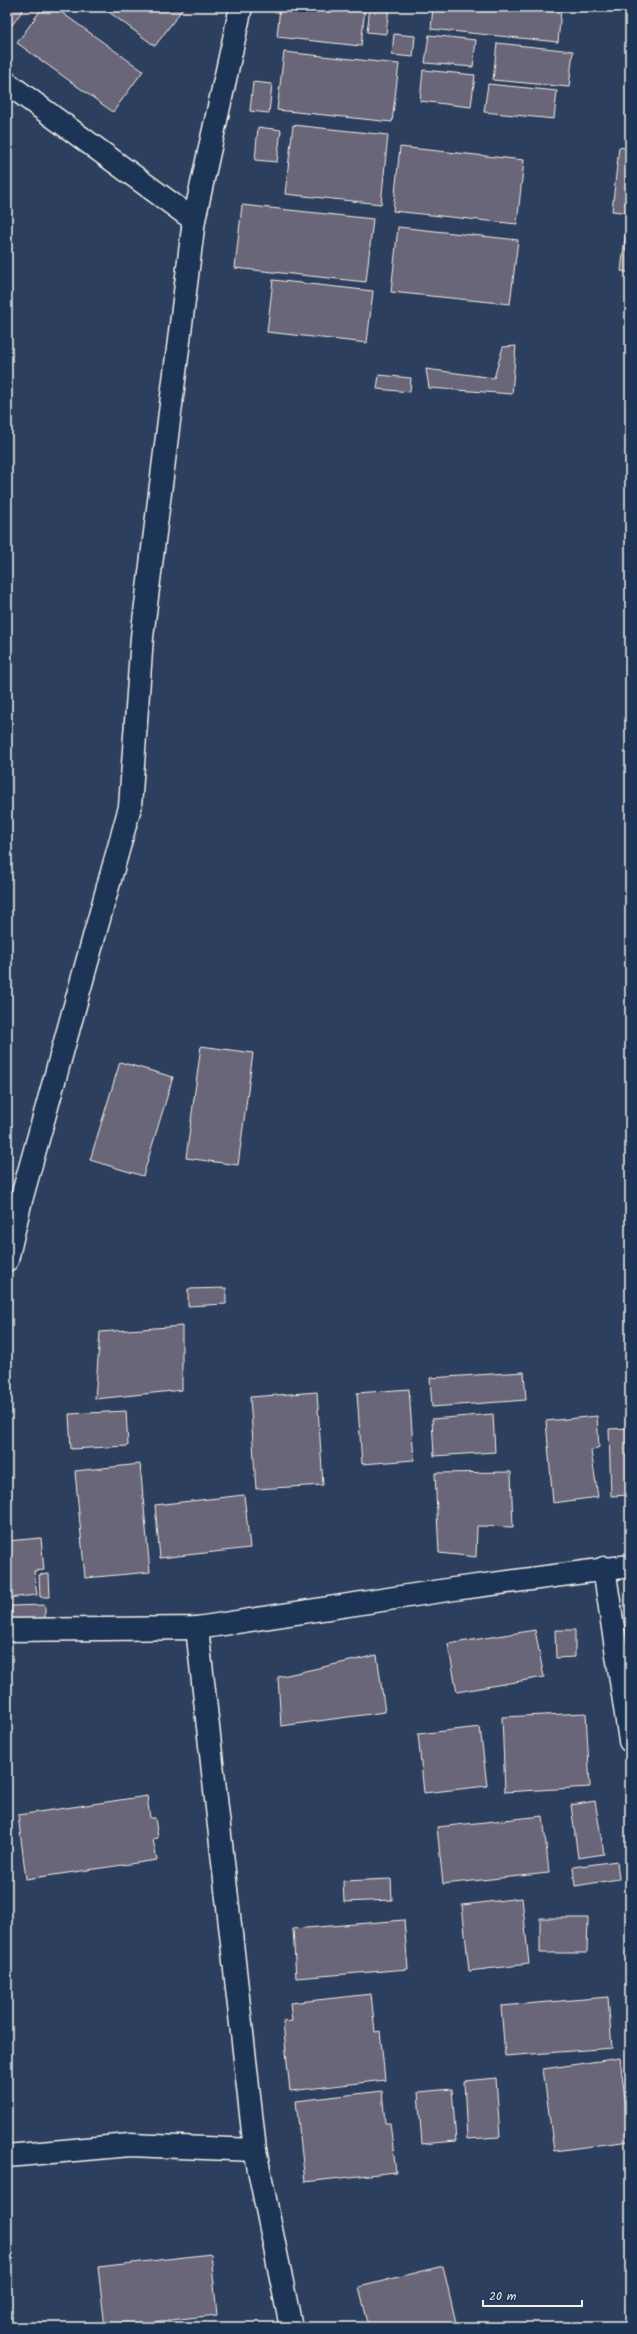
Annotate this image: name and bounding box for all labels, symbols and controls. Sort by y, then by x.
scale bar [483,2282,582,2308]
text: 20 m [489,2287,517,2306]

